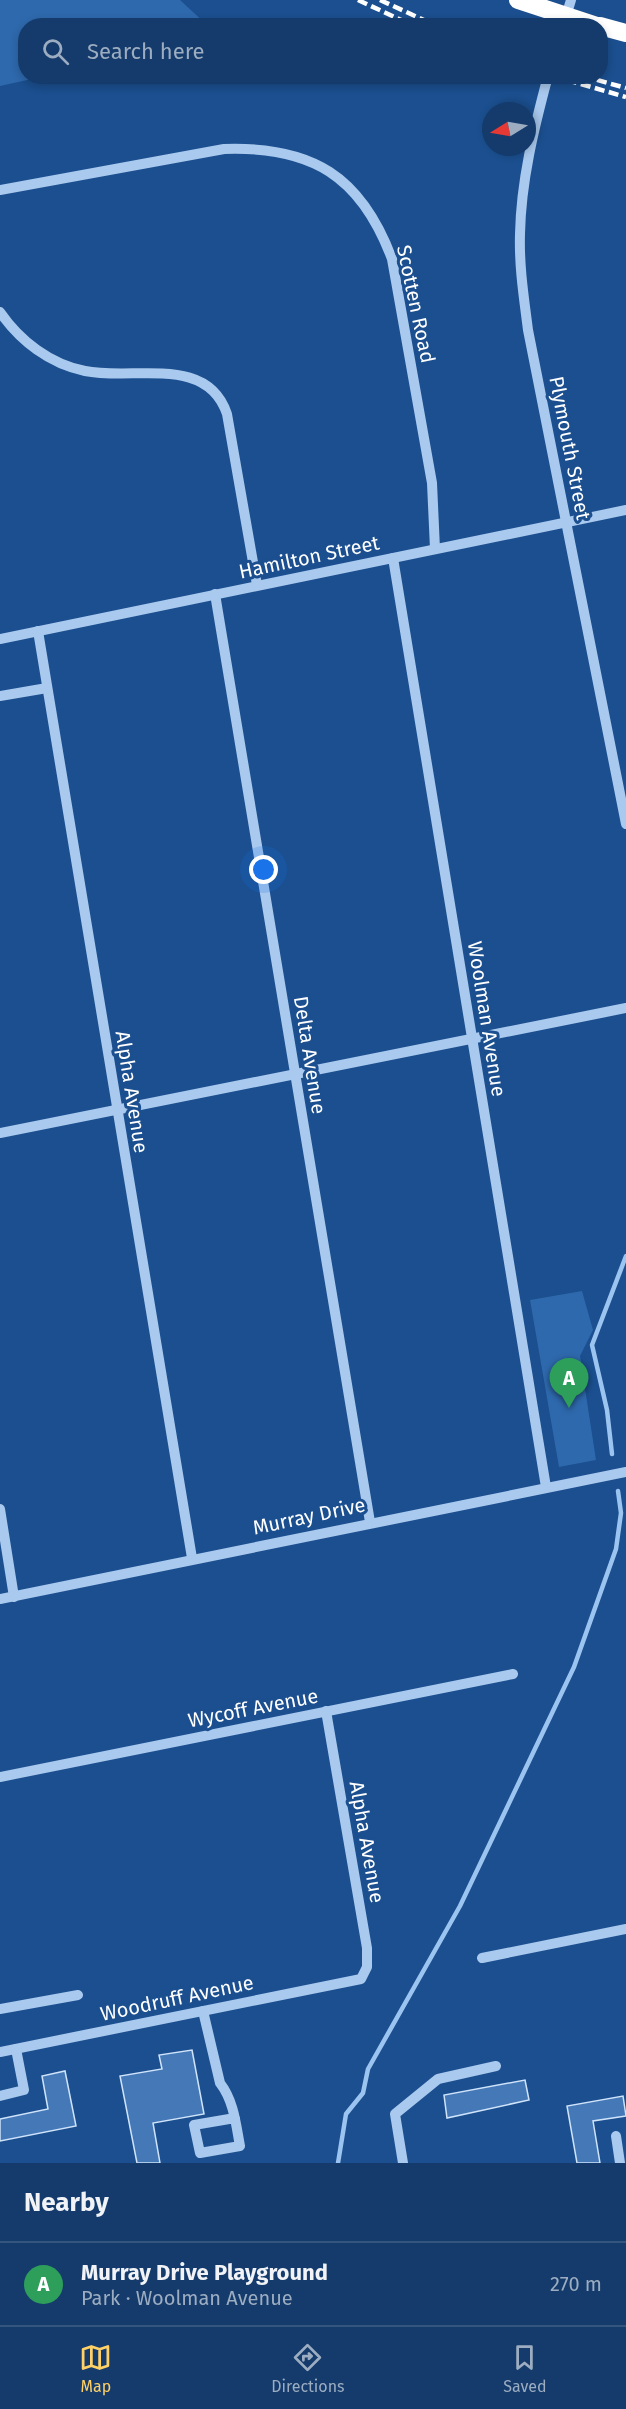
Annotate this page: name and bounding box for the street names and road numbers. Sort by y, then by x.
street label: Scotten Road [392,243,440,365]
street label: Plymouth Street [544,374,596,523]
street label: Hamilton Street [237,530,382,584]
street label: Woolman Avenue [463,940,511,1098]
street label: Delta Avenue [289,994,331,1116]
street label: Alpha Avenue [110,1029,154,1155]
street label: Murray Drive [250,1492,368,1540]
street label: Wycoff Avenue [186,1684,320,1732]
street label: Alpha Avenue [344,1779,390,1905]
street label: Woodruff Avenue [98,1970,256,2026]

